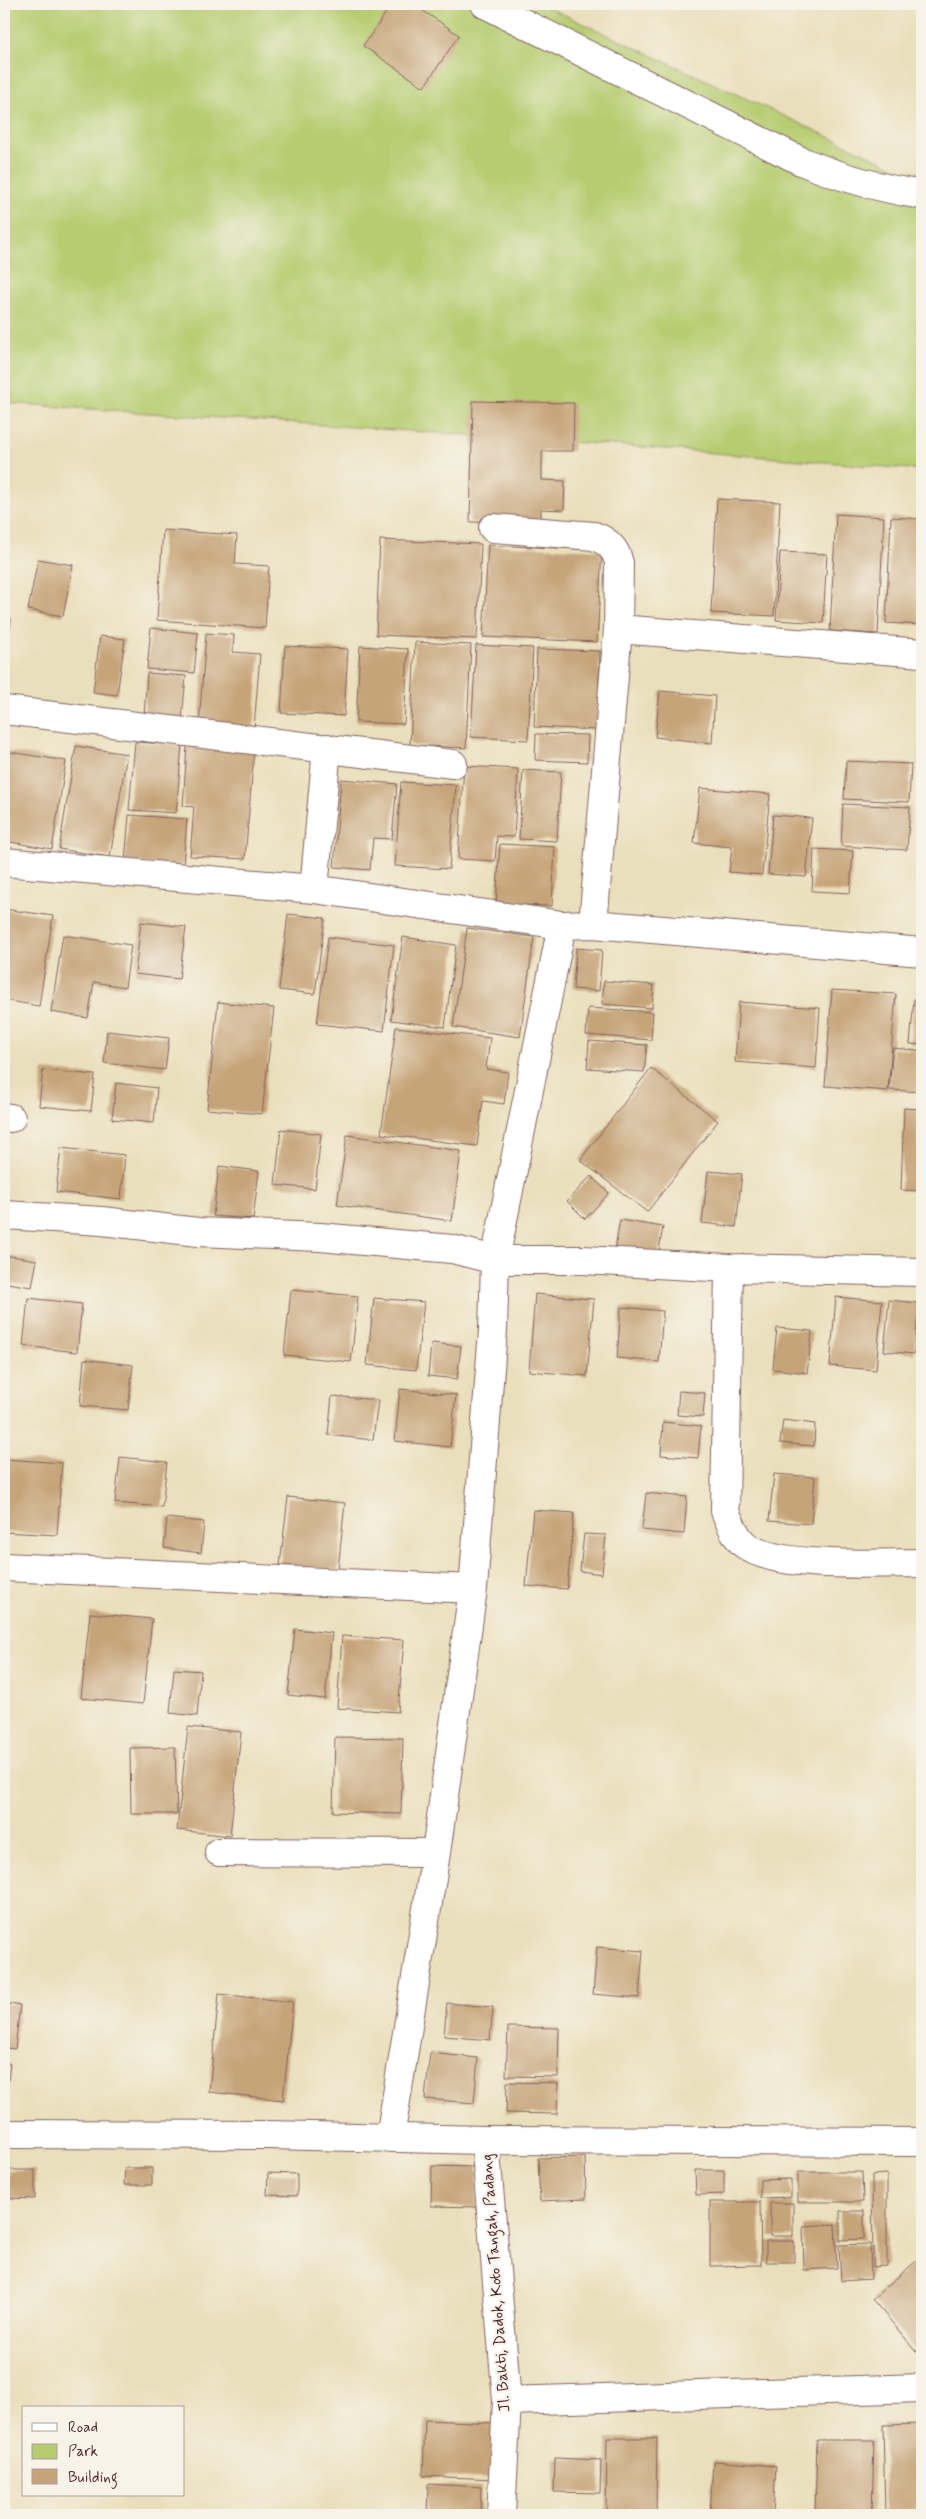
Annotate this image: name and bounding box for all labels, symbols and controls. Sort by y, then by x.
street label: Jl. Bakti, Dadok, Koto Tangah, Padang [477,2153,516,2413]
legend [22,2406,185,2496]
text: Road [68,2418,98,2438]
text: Park [68,2442,98,2462]
text: Building [68,2468,118,2489]

